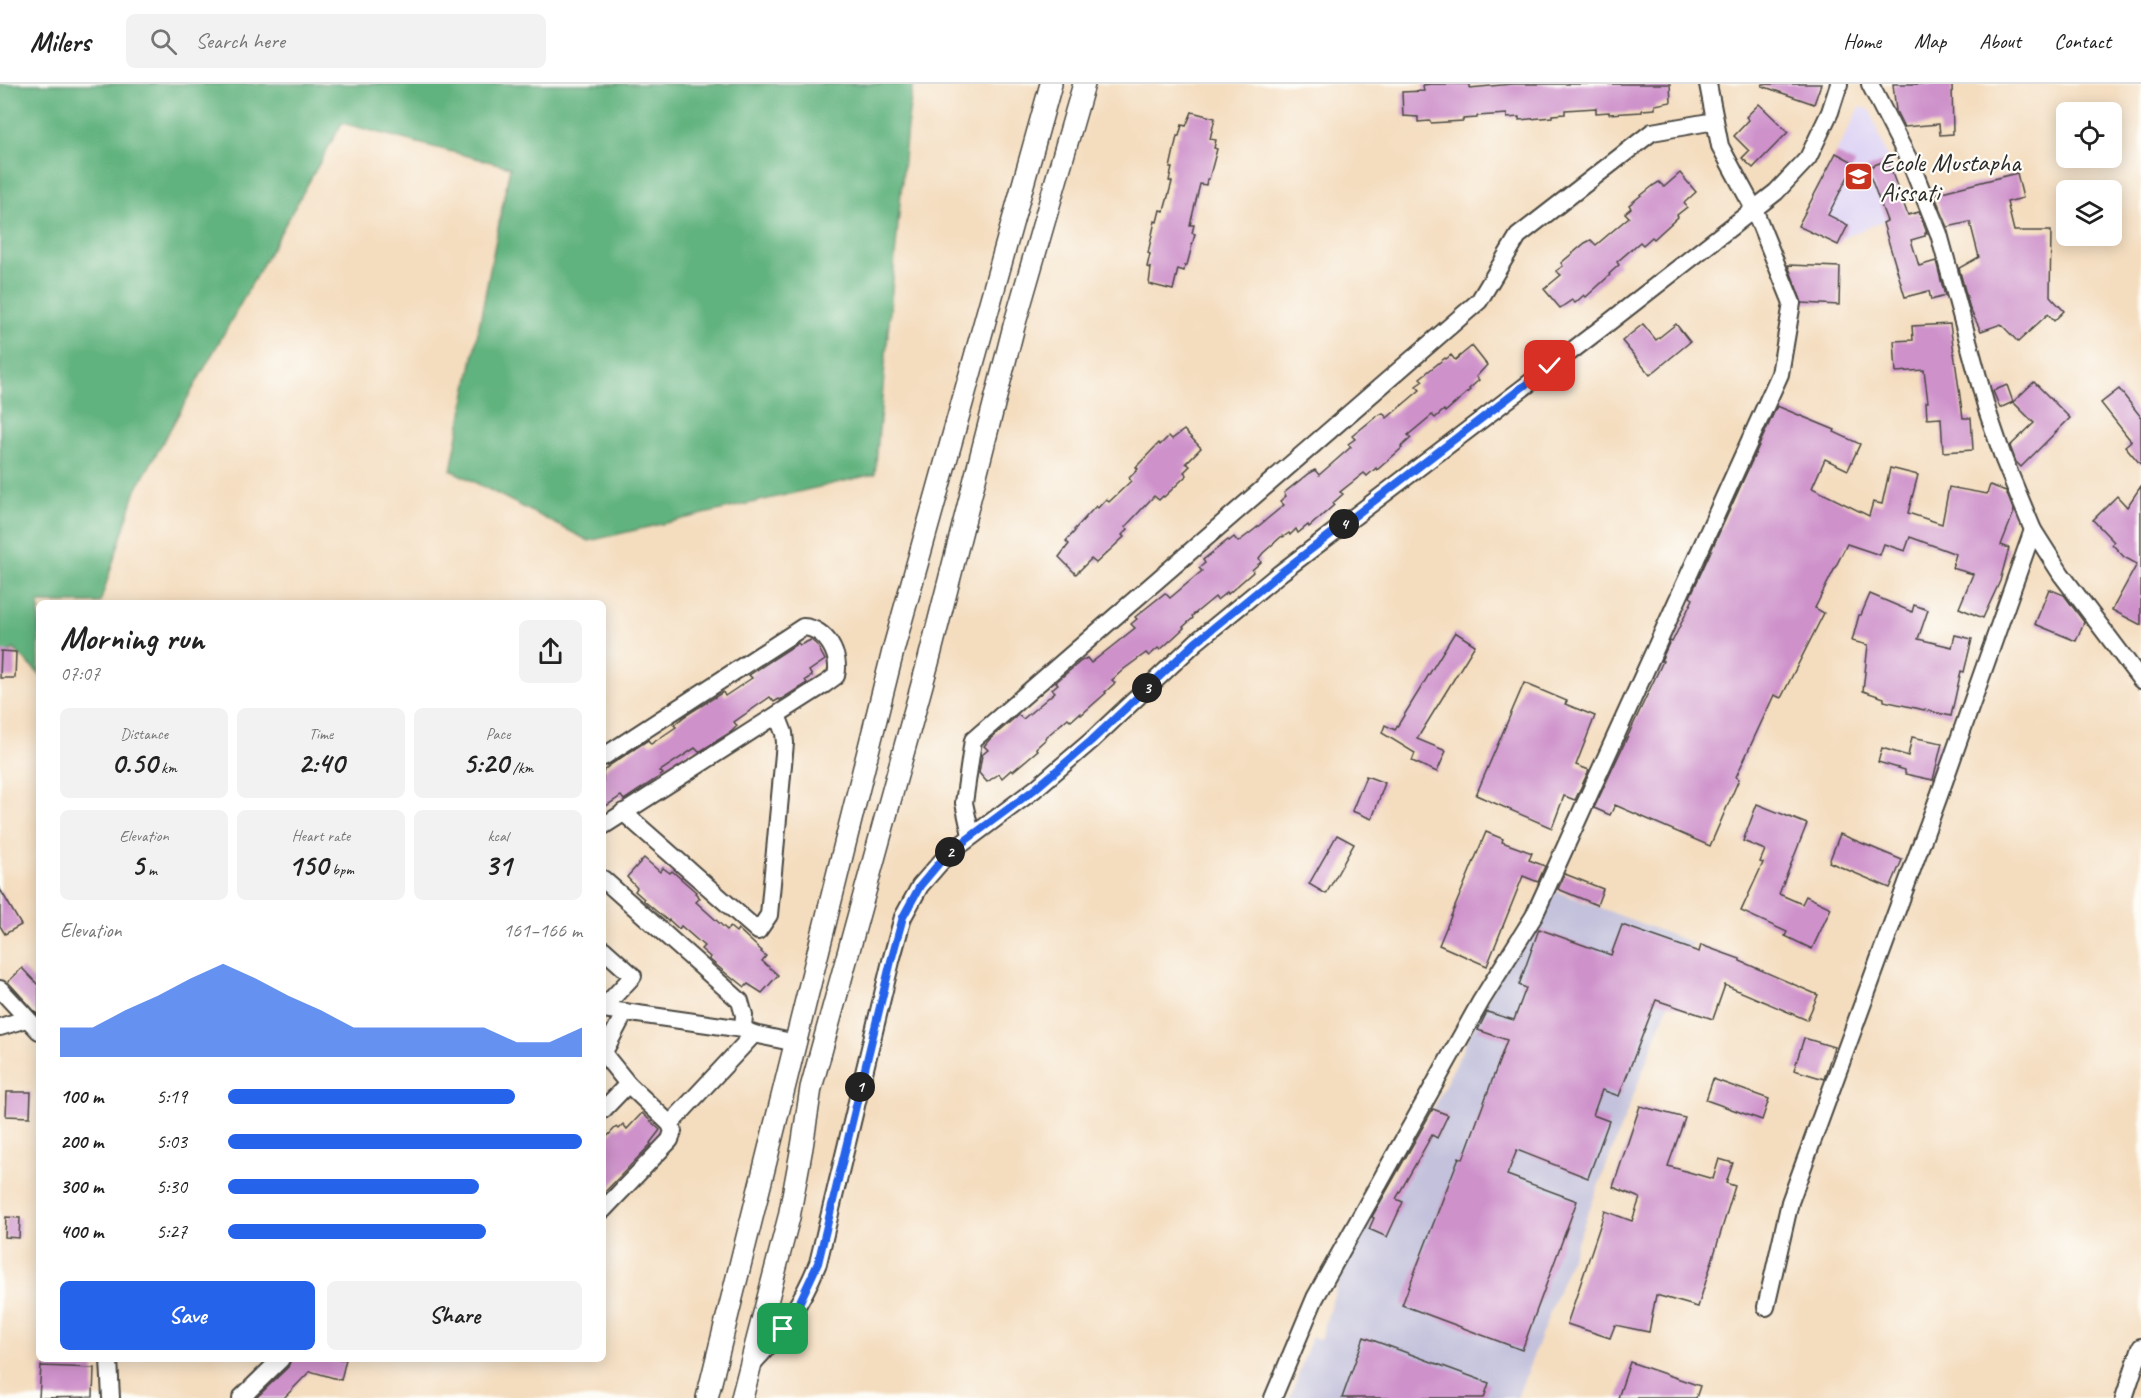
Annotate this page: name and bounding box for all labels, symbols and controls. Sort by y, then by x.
search box [126,14,546,68]
text: Milers [30,24,90,59]
icon: search [147,25,180,58]
text: Search here [195,27,285,55]
text: Home [1843,28,1881,54]
text: Map [1914,28,1946,54]
text: About [1979,28,2021,54]
text: Contact [2054,28,2111,54]
map controls [2056,102,2122,246]
button: locate [2056,102,2122,168]
place label: Ecole Mustapha Aissati [1880,146,2022,209]
school or university icon: Ecole Mustapha Aissati [1843,161,1875,193]
button: layers [2056,180,2122,246]
pin [1524,340,1575,391]
icon: check [1533,349,1566,382]
pin: 4 [1329,509,1359,539]
text: 4 [1340,514,1348,534]
text: Morning run [60,617,204,659]
button: share [519,620,582,683]
text: 07:07 [60,661,100,686]
pin: 3 [1132,673,1162,703]
text: 3 [1143,678,1151,698]
text: Distance [120,724,168,744]
text: Time [309,724,333,744]
text: Pace [486,724,510,744]
text: 0.50 [111,744,157,782]
text: 2:40 [298,744,344,782]
text: 5:20 [463,744,509,782]
text: km [157,758,177,778]
text: /km [509,758,533,778]
text: Elevation [119,826,169,846]
text: Heart rate [292,826,350,846]
text: kcal [487,826,509,846]
pin: 2 [935,837,965,867]
text: 2 [946,842,954,862]
text: 5 [131,846,144,884]
text: 150 [288,846,328,884]
text: 31 [485,846,512,884]
text: m [144,860,157,880]
text: bpm [328,860,354,880]
text: Elevation [60,918,122,943]
text: 161–166 m [503,918,582,943]
pin: 1 [845,1072,875,1102]
text: 1 [856,1077,864,1097]
text: 100 m [60,1084,103,1109]
text: 5:19 [156,1084,187,1109]
text: 200 m [60,1129,103,1154]
text: 5:03 [156,1129,187,1154]
text: 300 m [60,1174,103,1199]
text: 5:30 [156,1174,187,1199]
text: 400 m [60,1219,103,1244]
text: 5:27 [156,1219,187,1244]
button: Save [60,1281,315,1350]
button: Share [327,1281,582,1350]
pin [757,1303,808,1354]
icon: arrive [766,1312,799,1345]

